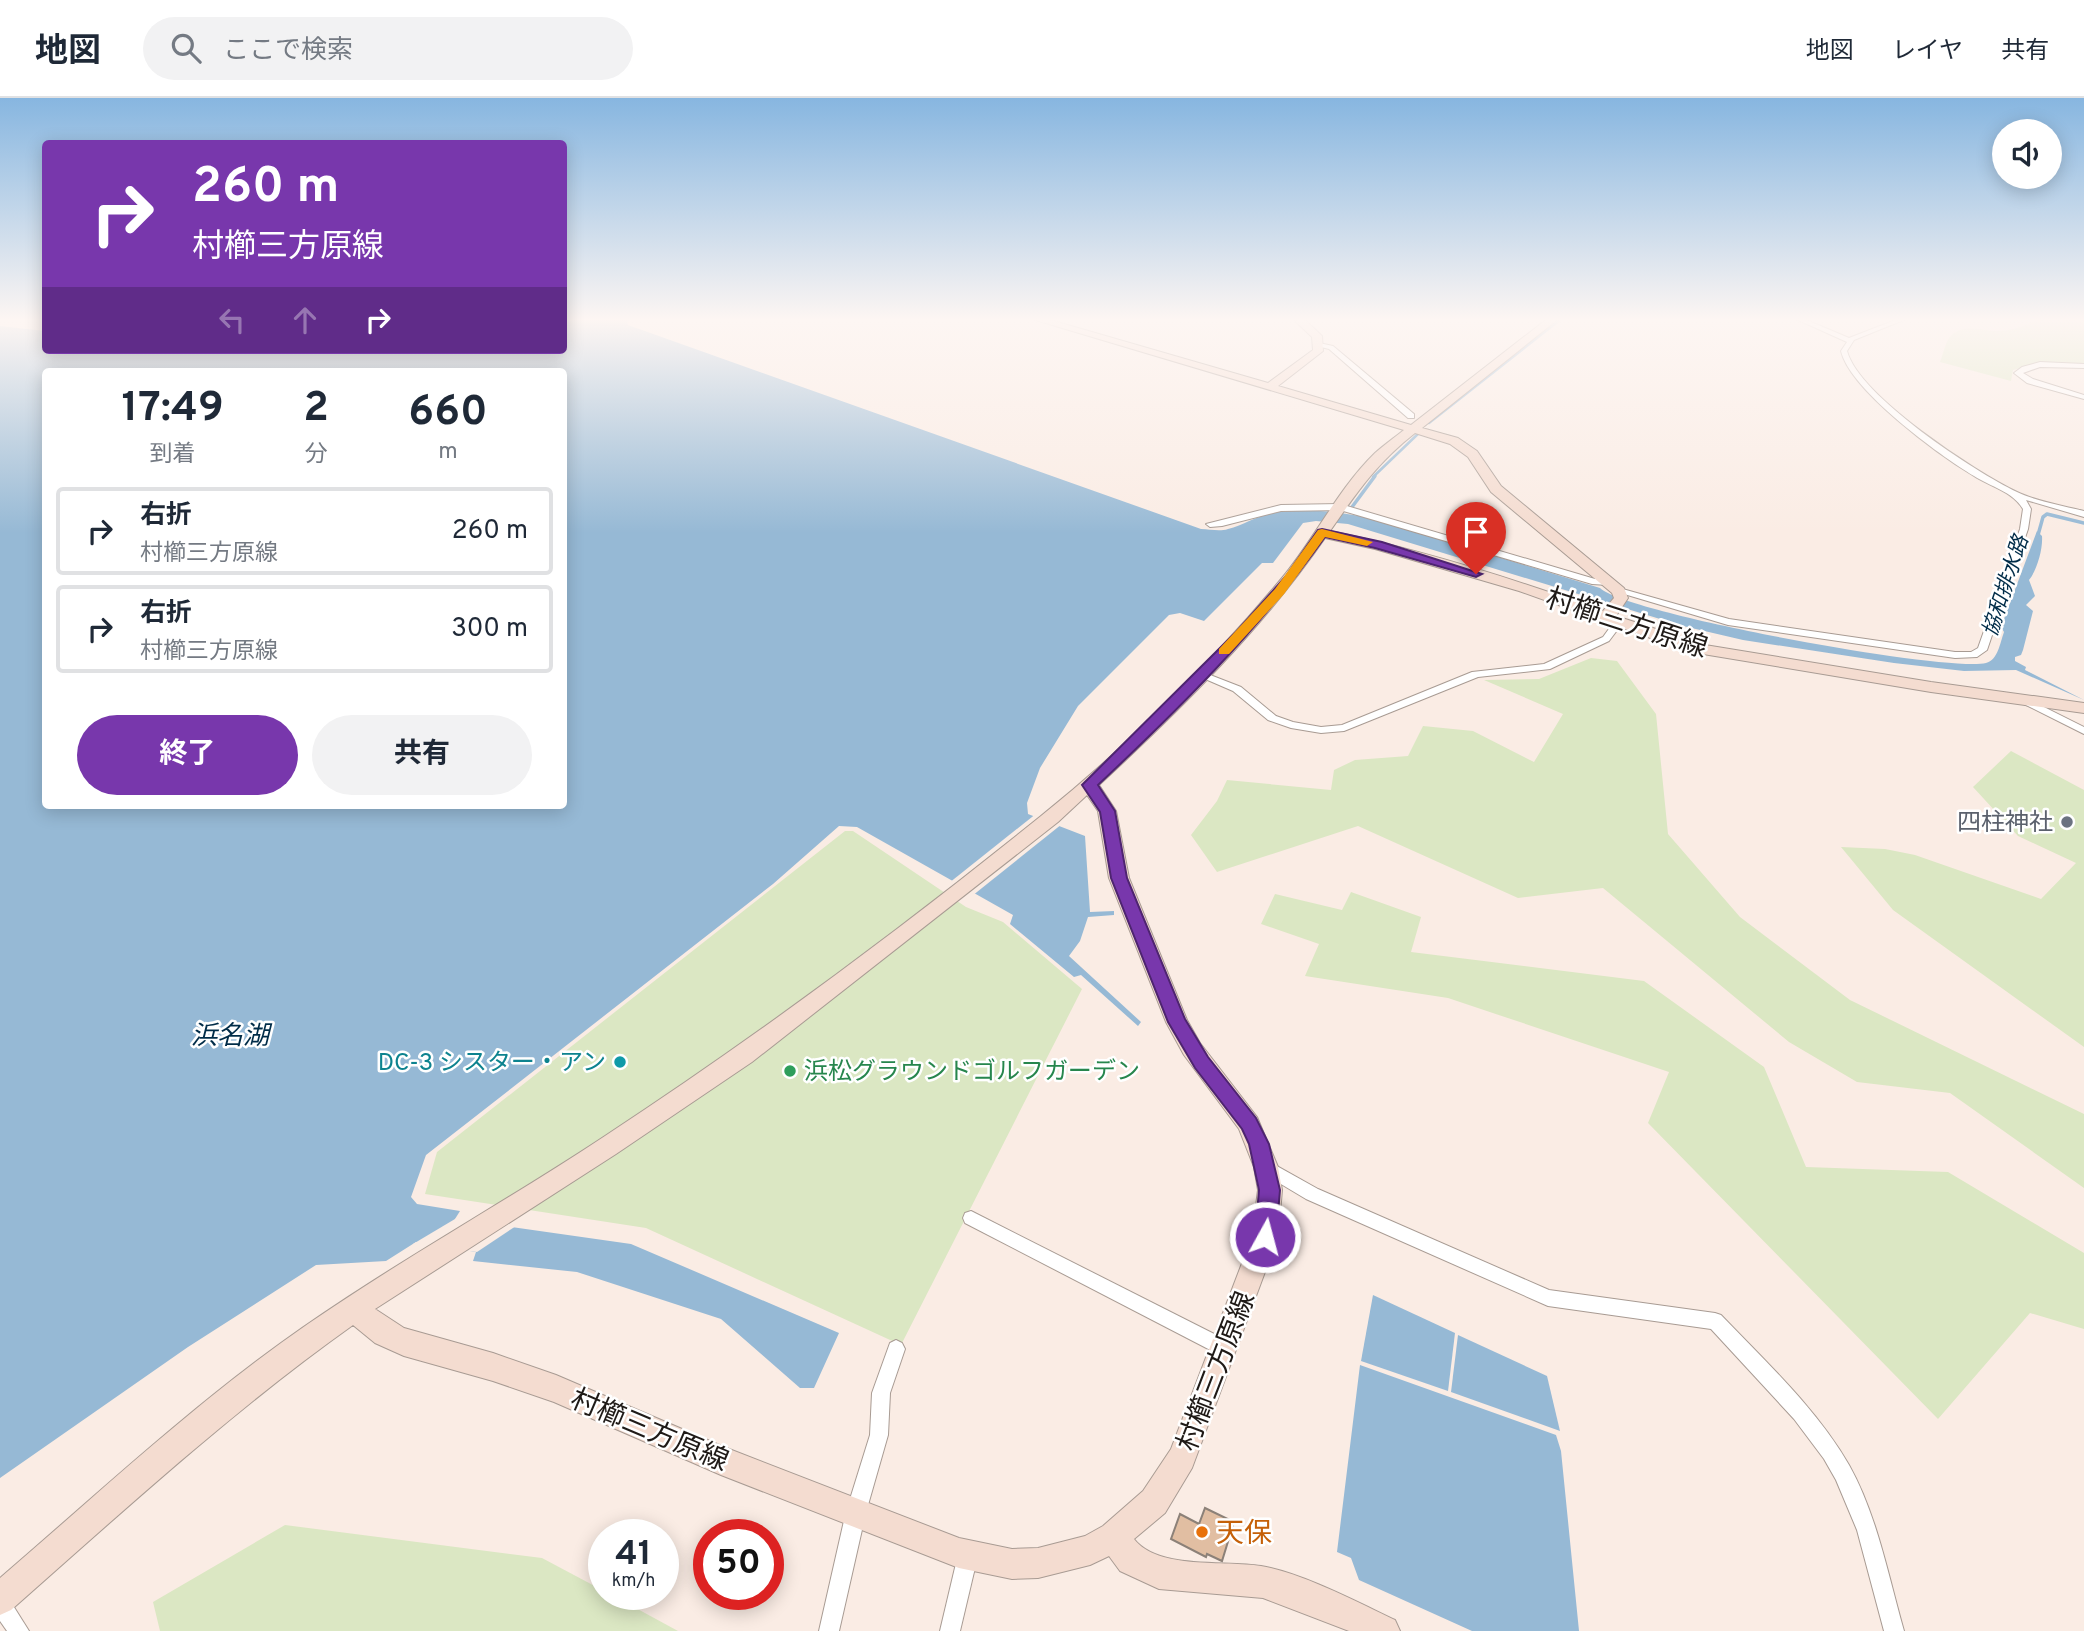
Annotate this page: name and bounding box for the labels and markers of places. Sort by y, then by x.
pin [1446,502,1506,574]
place label: 四柱神社 [1957,809,2053,839]
marker: 四柱神社 [2059,814,2075,830]
place label: DC-3 シスター・アン [378,1049,606,1079]
marker: DC-3 シスター・アン [612,1054,628,1070]
place label: 浜松グラウンドゴルフガーデン [804,1058,1140,1088]
marker: 浜松グラウンドゴルフガーデン [782,1063,798,1079]
place label: 天保 [1216,1517,1272,1553]
marker: 天保 [1194,1524,1210,1540]

